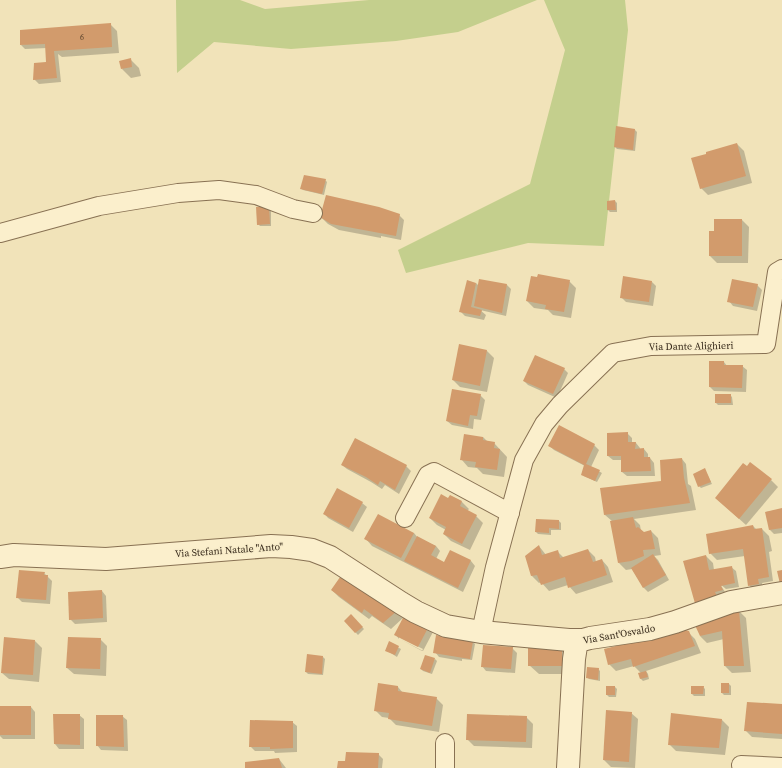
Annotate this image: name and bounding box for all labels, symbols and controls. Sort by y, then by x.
house number: 6 [80,32,84,43]
street label: Via Dante Alighieri [649,339,733,353]
street label: Via Stefani Natale "Anto" [174,540,284,560]
street label: Via Sant'Osvaldo [582,621,657,647]

